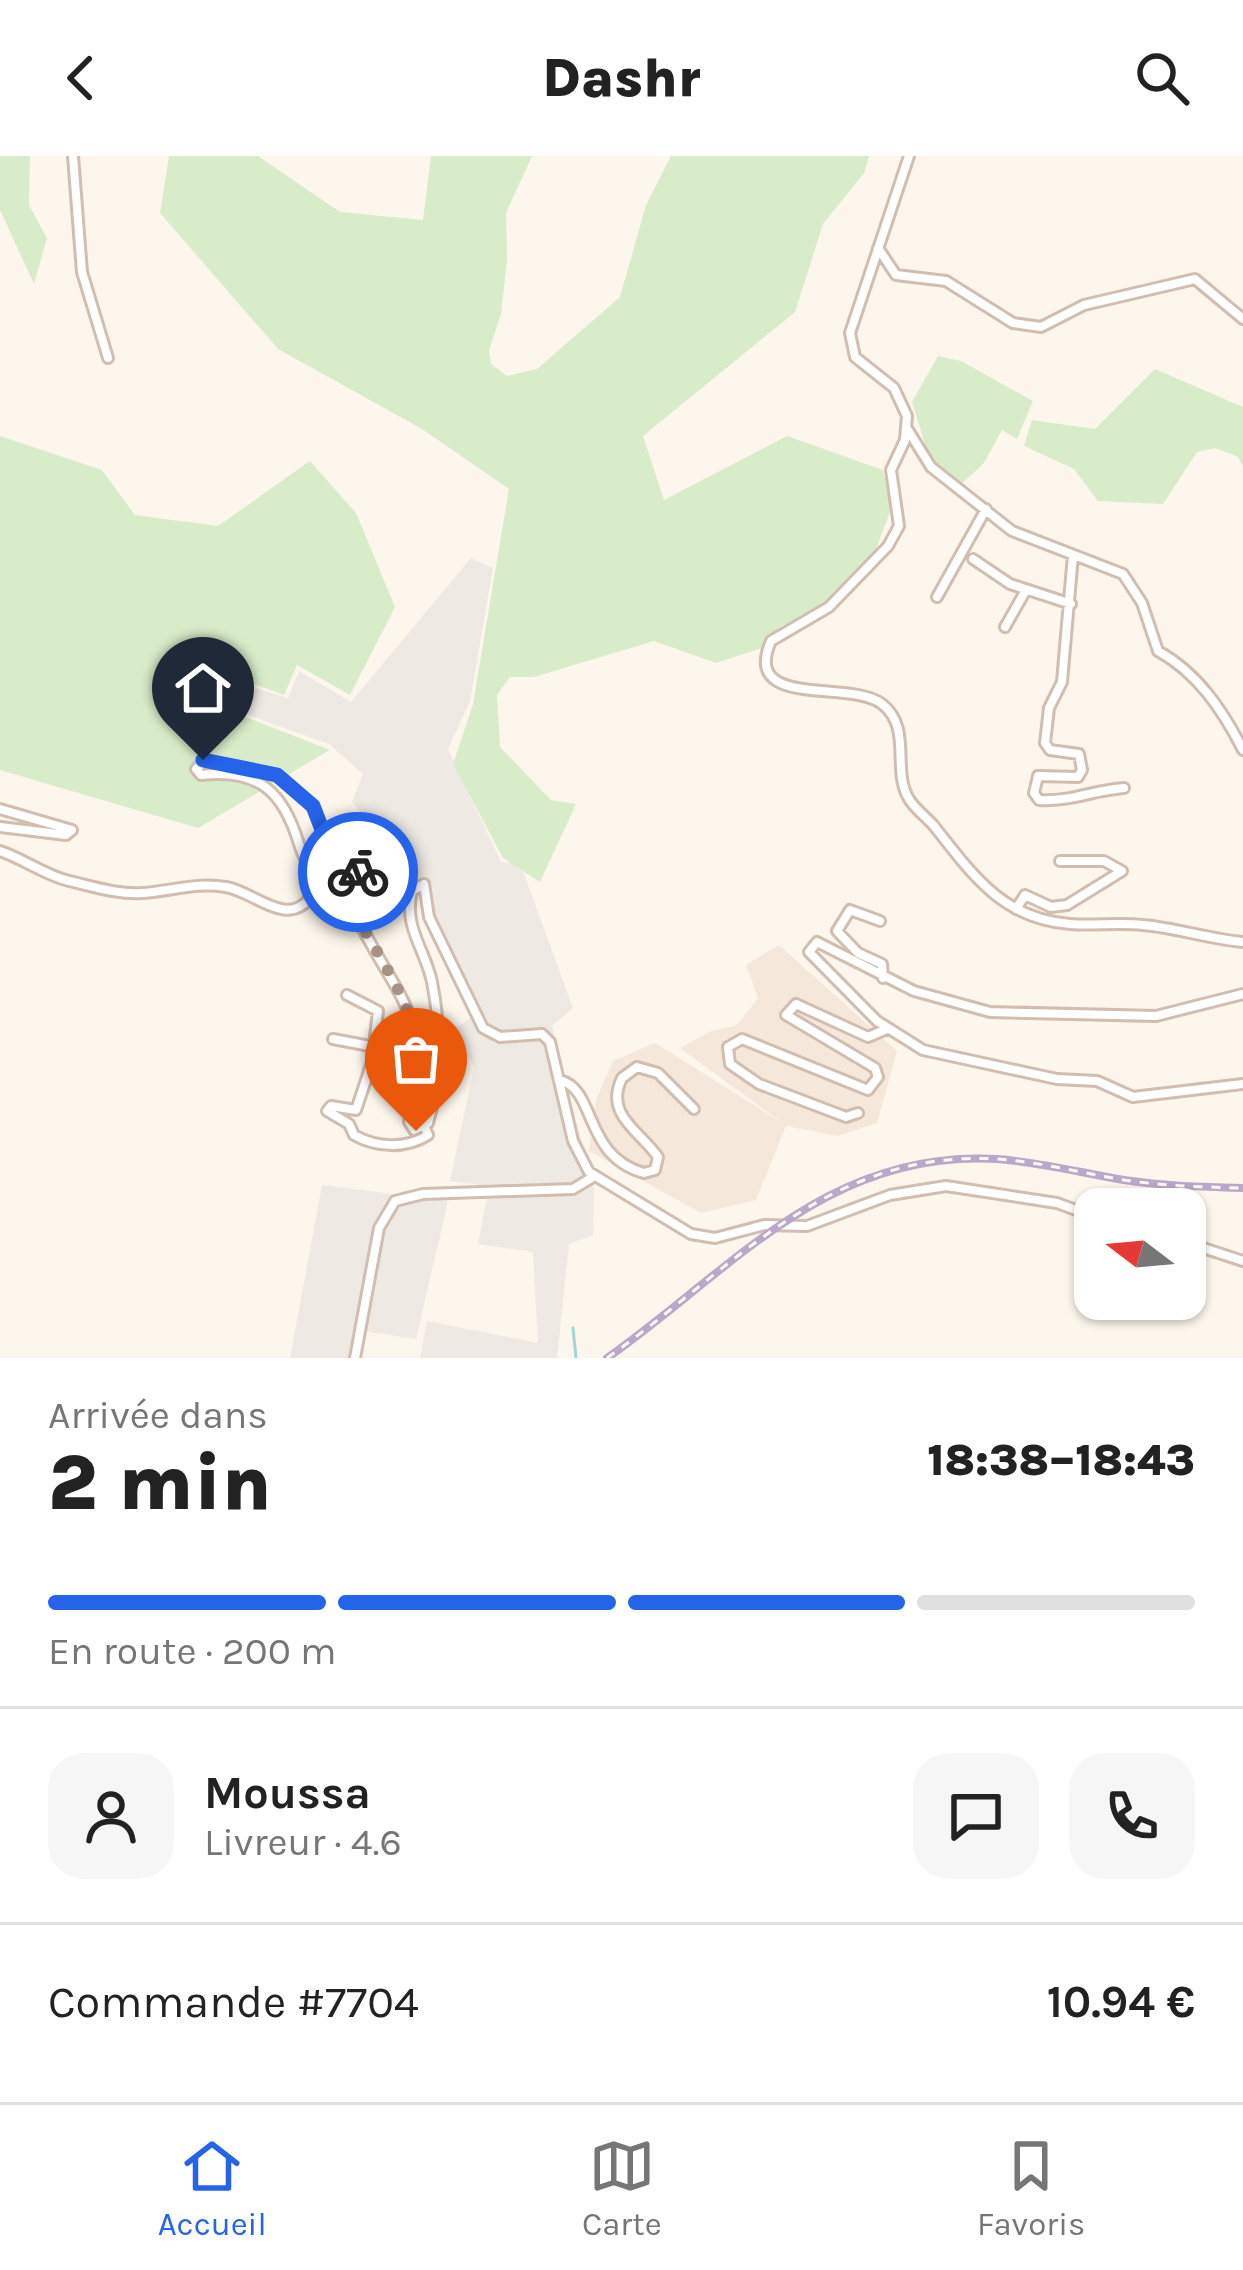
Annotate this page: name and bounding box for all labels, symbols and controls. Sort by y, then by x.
icon: back [48,45,114,111]
icon: search [1129,45,1195,111]
text: Dashr [542,46,701,110]
pin [152,637,254,760]
icon: home [170,655,236,721]
courier [298,812,418,932]
icon: bike [325,839,391,905]
pin [365,1008,467,1131]
icon: bag [383,1026,449,1092]
north arrow [1074,1188,1206,1320]
map controls [1074,1188,1206,1320]
text: Arrivée dans [48,1392,268,1438]
text: 18:38–18:43 [927,1434,1195,1486]
text: 2 min [48,1437,272,1529]
text: En route · 200 m [48,1628,337,1674]
button: person [48,1753,174,1879]
button: chat [913,1753,1039,1879]
button: phone [1069,1753,1195,1879]
text: Moussa [204,1767,371,1819]
text: Livreur · 4.6 [204,1819,402,1865]
text: Commande #7704 [48,1976,419,2028]
text: 10.94 € [1047,1976,1195,2028]
tab: Accueil [158,2133,267,2243]
tab: Carte [582,2133,662,2243]
tab: Favoris [977,2133,1085,2243]

